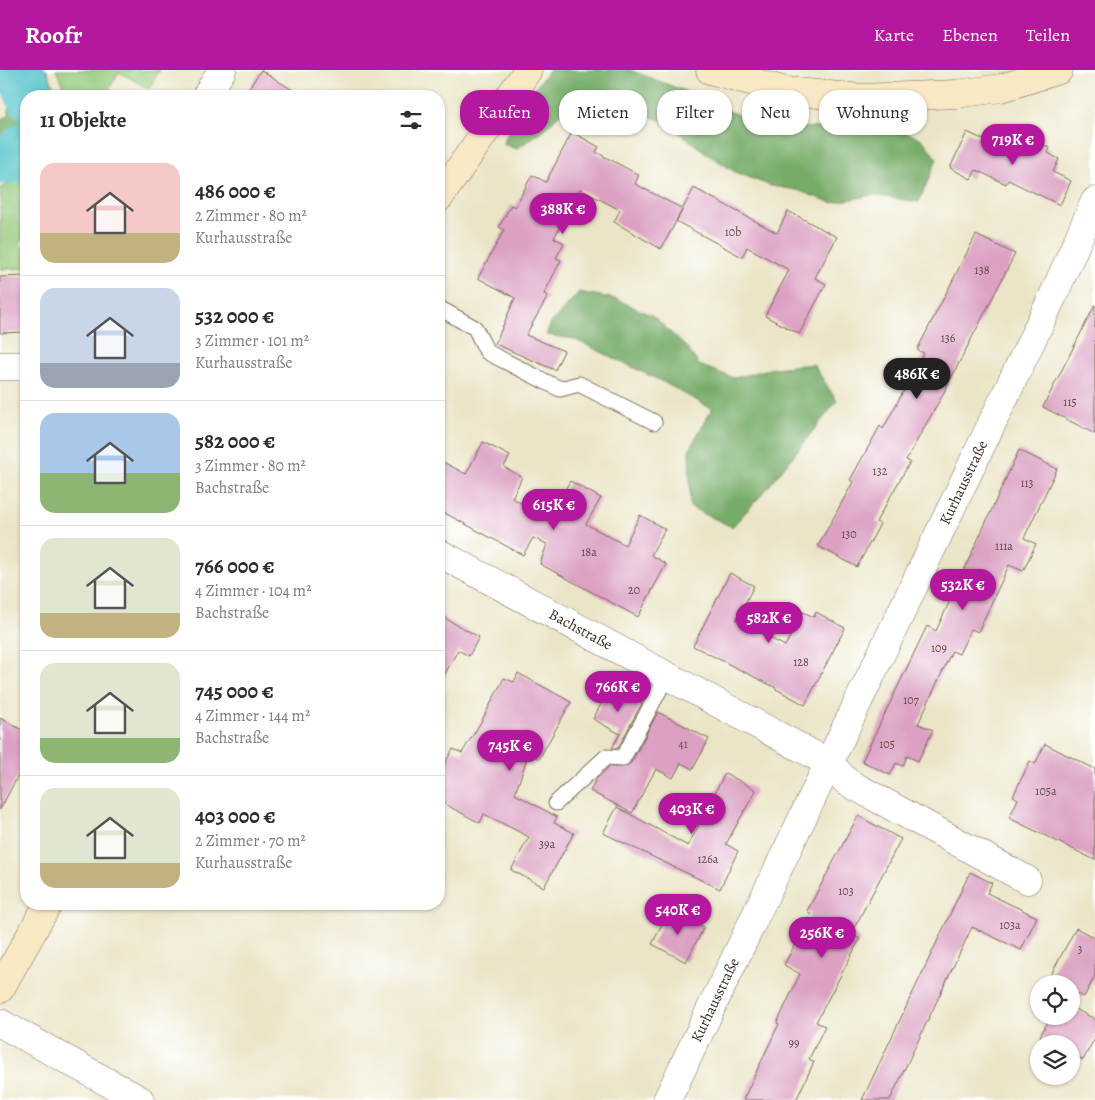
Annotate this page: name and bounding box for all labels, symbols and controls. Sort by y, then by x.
text: Roofr [25,19,82,51]
text: Karte [874,23,914,47]
text: Ebenen [942,23,998,47]
text: Teilen [1026,23,1070,47]
chip: Kaufen [460,90,549,135]
chip: Mieten [559,90,647,135]
chip: Filter [657,90,732,135]
chip: Neu [742,90,809,135]
chip: Wohnung [819,90,927,135]
text: 11 Objekte [40,106,127,134]
icon: filters [397,106,425,134]
pin: 719K € [972,124,1054,166]
text: 719K € [992,129,1034,151]
text: 486 000 € [195,177,276,205]
icon: home [80,183,140,243]
pin: 388K € [522,192,604,235]
text: 388K € [541,198,585,220]
text: 2 Zimmer · 80 m² [195,205,307,227]
house number: 10b [725,224,741,240]
text: Kurhausstraße [195,227,292,249]
house number: 138 [975,262,990,278]
text: 532 000 € [195,302,274,330]
icon: home [80,308,140,368]
text: 3 Zimmer · 101 m² [195,330,309,352]
house number: 136 [941,330,956,346]
text: Kurhausstraße [195,352,292,374]
pin: 486K € [876,358,958,400]
text: 486K € [894,363,940,385]
house number: 115 [1063,394,1077,410]
text: 582 000 € [195,427,275,455]
icon: home [80,433,140,493]
street label: Kurhausstraße [935,437,992,528]
text: 3 Zimmer · 80 m² [195,455,306,477]
house number: 132 [873,463,888,479]
house number: 113 [1020,475,1034,491]
text: Bachstraße [195,477,269,499]
pin: 615K € [513,488,595,531]
text: 615K € [533,494,575,516]
house number: 130 [841,526,857,542]
house number: 111a [995,538,1013,554]
house number: 18a [581,544,597,560]
text: 766 000 € [195,552,275,580]
icon: home [80,558,140,618]
pin: 532K € [922,568,1004,611]
text: 532K € [941,574,985,596]
text: 4 Zimmer · 104 m² [195,580,311,602]
house number: 20 [628,582,640,598]
text: Bachstraße [195,602,269,624]
pin: 582K € [728,602,810,644]
street label: Bachstraße [545,604,616,655]
text: 582K € [747,607,791,629]
house number: 109 [931,640,947,656]
house number: 128 [793,654,809,670]
pin: 766K € [577,670,659,713]
text: 766K € [596,676,640,698]
text: 745 000 € [195,677,274,705]
icon: home [80,683,140,743]
house number: 107 [903,692,920,708]
text: 4 Zimmer · 144 m² [195,705,310,727]
text: Bachstraße [195,727,269,749]
pin: 745K € [469,730,551,772]
text: 745K € [488,735,532,757]
house number: 41 [678,736,688,752]
house number: 105 [879,736,895,752]
house number: 105a [1035,783,1057,799]
pin: 403K € [651,792,733,835]
text: 403K € [670,798,714,820]
text: 403 000 € [195,802,276,830]
icon: home [80,808,140,868]
text: 2 Zimmer · 70 m² [195,830,306,852]
house number: 39a [539,836,555,852]
house number: 126a [698,851,719,867]
text: Kurhausstraße [195,852,292,874]
house number: 103 [838,883,854,899]
pin: 540K € [637,894,719,936]
text: 540K € [656,899,700,921]
pin: 256K € [781,916,863,959]
house number: 103a [999,917,1021,933]
text: 256K € [800,922,844,944]
house number: 3 [1078,941,1083,957]
street label: Kurhausstraße [686,954,744,1045]
map controls [1030,975,1080,1085]
button: locate [1030,975,1080,1025]
house number: 99 [789,1035,799,1051]
button: layers [1030,1035,1080,1085]

